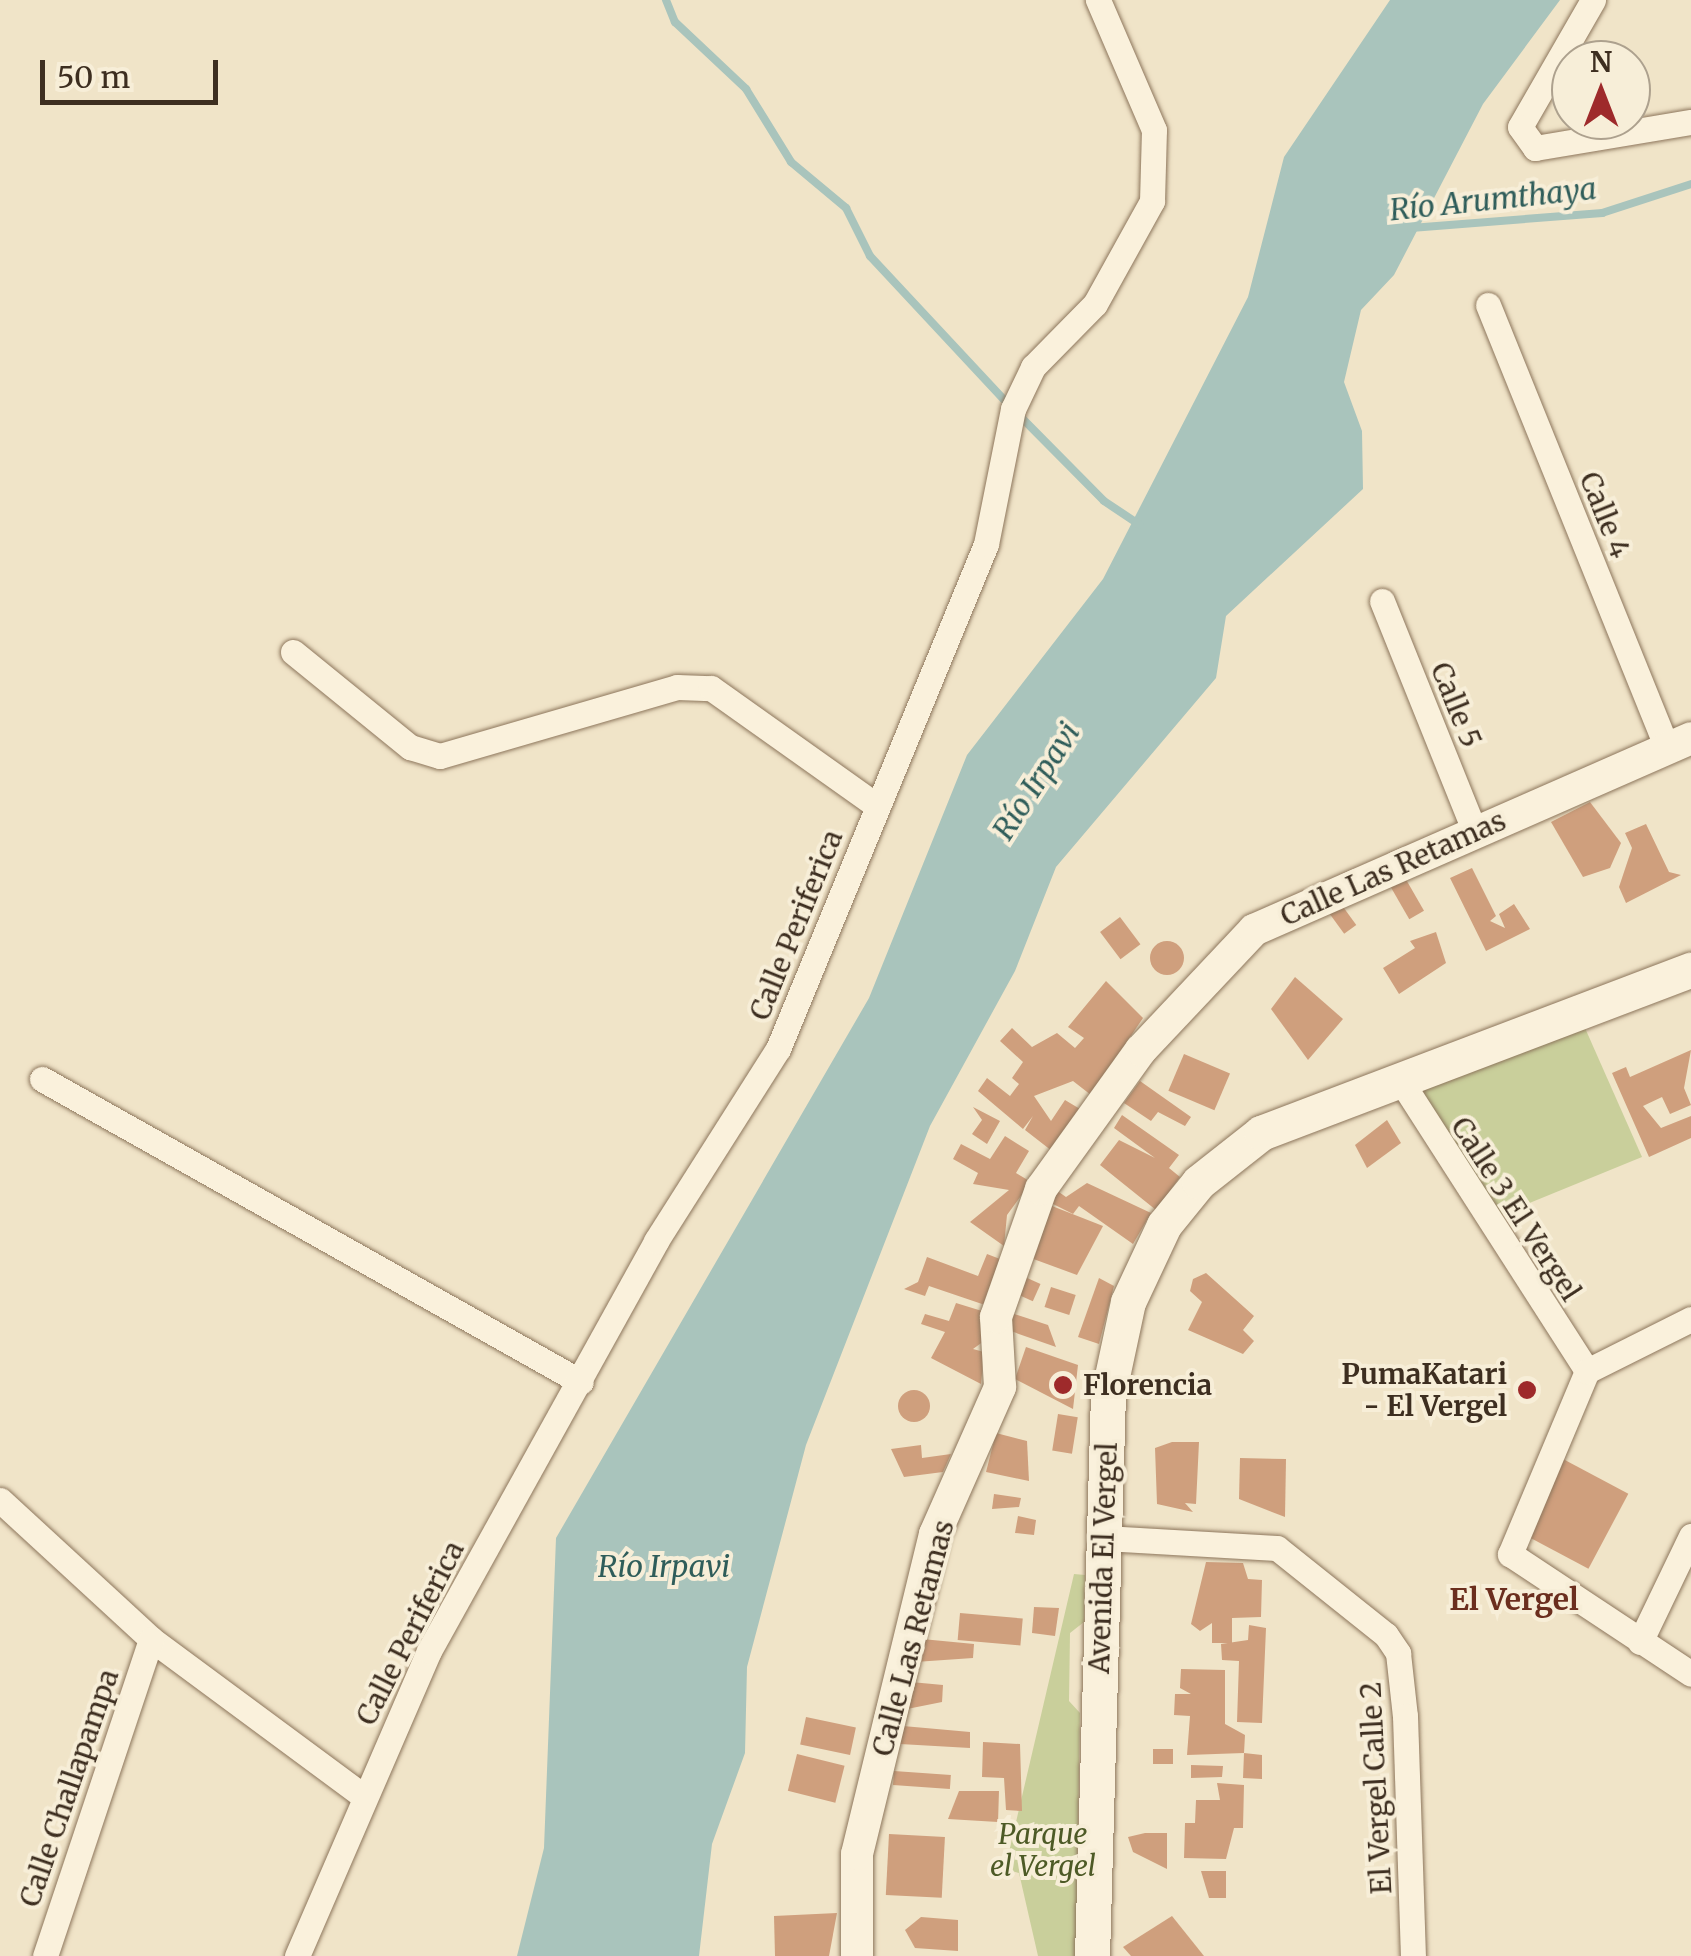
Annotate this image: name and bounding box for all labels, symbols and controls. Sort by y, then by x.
scale bar [45,40,222,102]
north arrow [1551,40,1651,140]
text: N [1590,44,1612,80]
text: 50 m [57,58,130,96]
water label: Río Arumthaya [1388,170,1598,228]
street label: Calle 4 [1573,467,1637,563]
street label: Calle 5 [1424,658,1488,752]
water label: Río Irpavi [985,716,1087,846]
street label: Calle Las Retamas [1275,803,1511,933]
street label: Calle Periferica [743,825,849,1025]
street label: Calle 3 El Vergel [1444,1111,1588,1307]
place label: PumaKatari - El Vergel [1341,1357,1507,1423]
place label: Florencia [1083,1368,1212,1402]
marker: Florencia [1052,1374,1074,1396]
marker: PumaKatari - El Vergel [1516,1379,1538,1401]
street label: Avenida El Vergel [1082,1442,1124,1674]
street label: Calle Las Retamas [865,1516,961,1760]
street label: Calle Periferica [349,1536,471,1730]
water label: Río Irpavi [598,1548,730,1584]
district label: El Vergel [1449,1581,1579,1617]
street label: Calle Challapampa [13,1665,125,1911]
street label: El Vergel Calle 2 [1354,1681,1398,1895]
park label: Parque el Vergel [990,1817,1096,1883]

